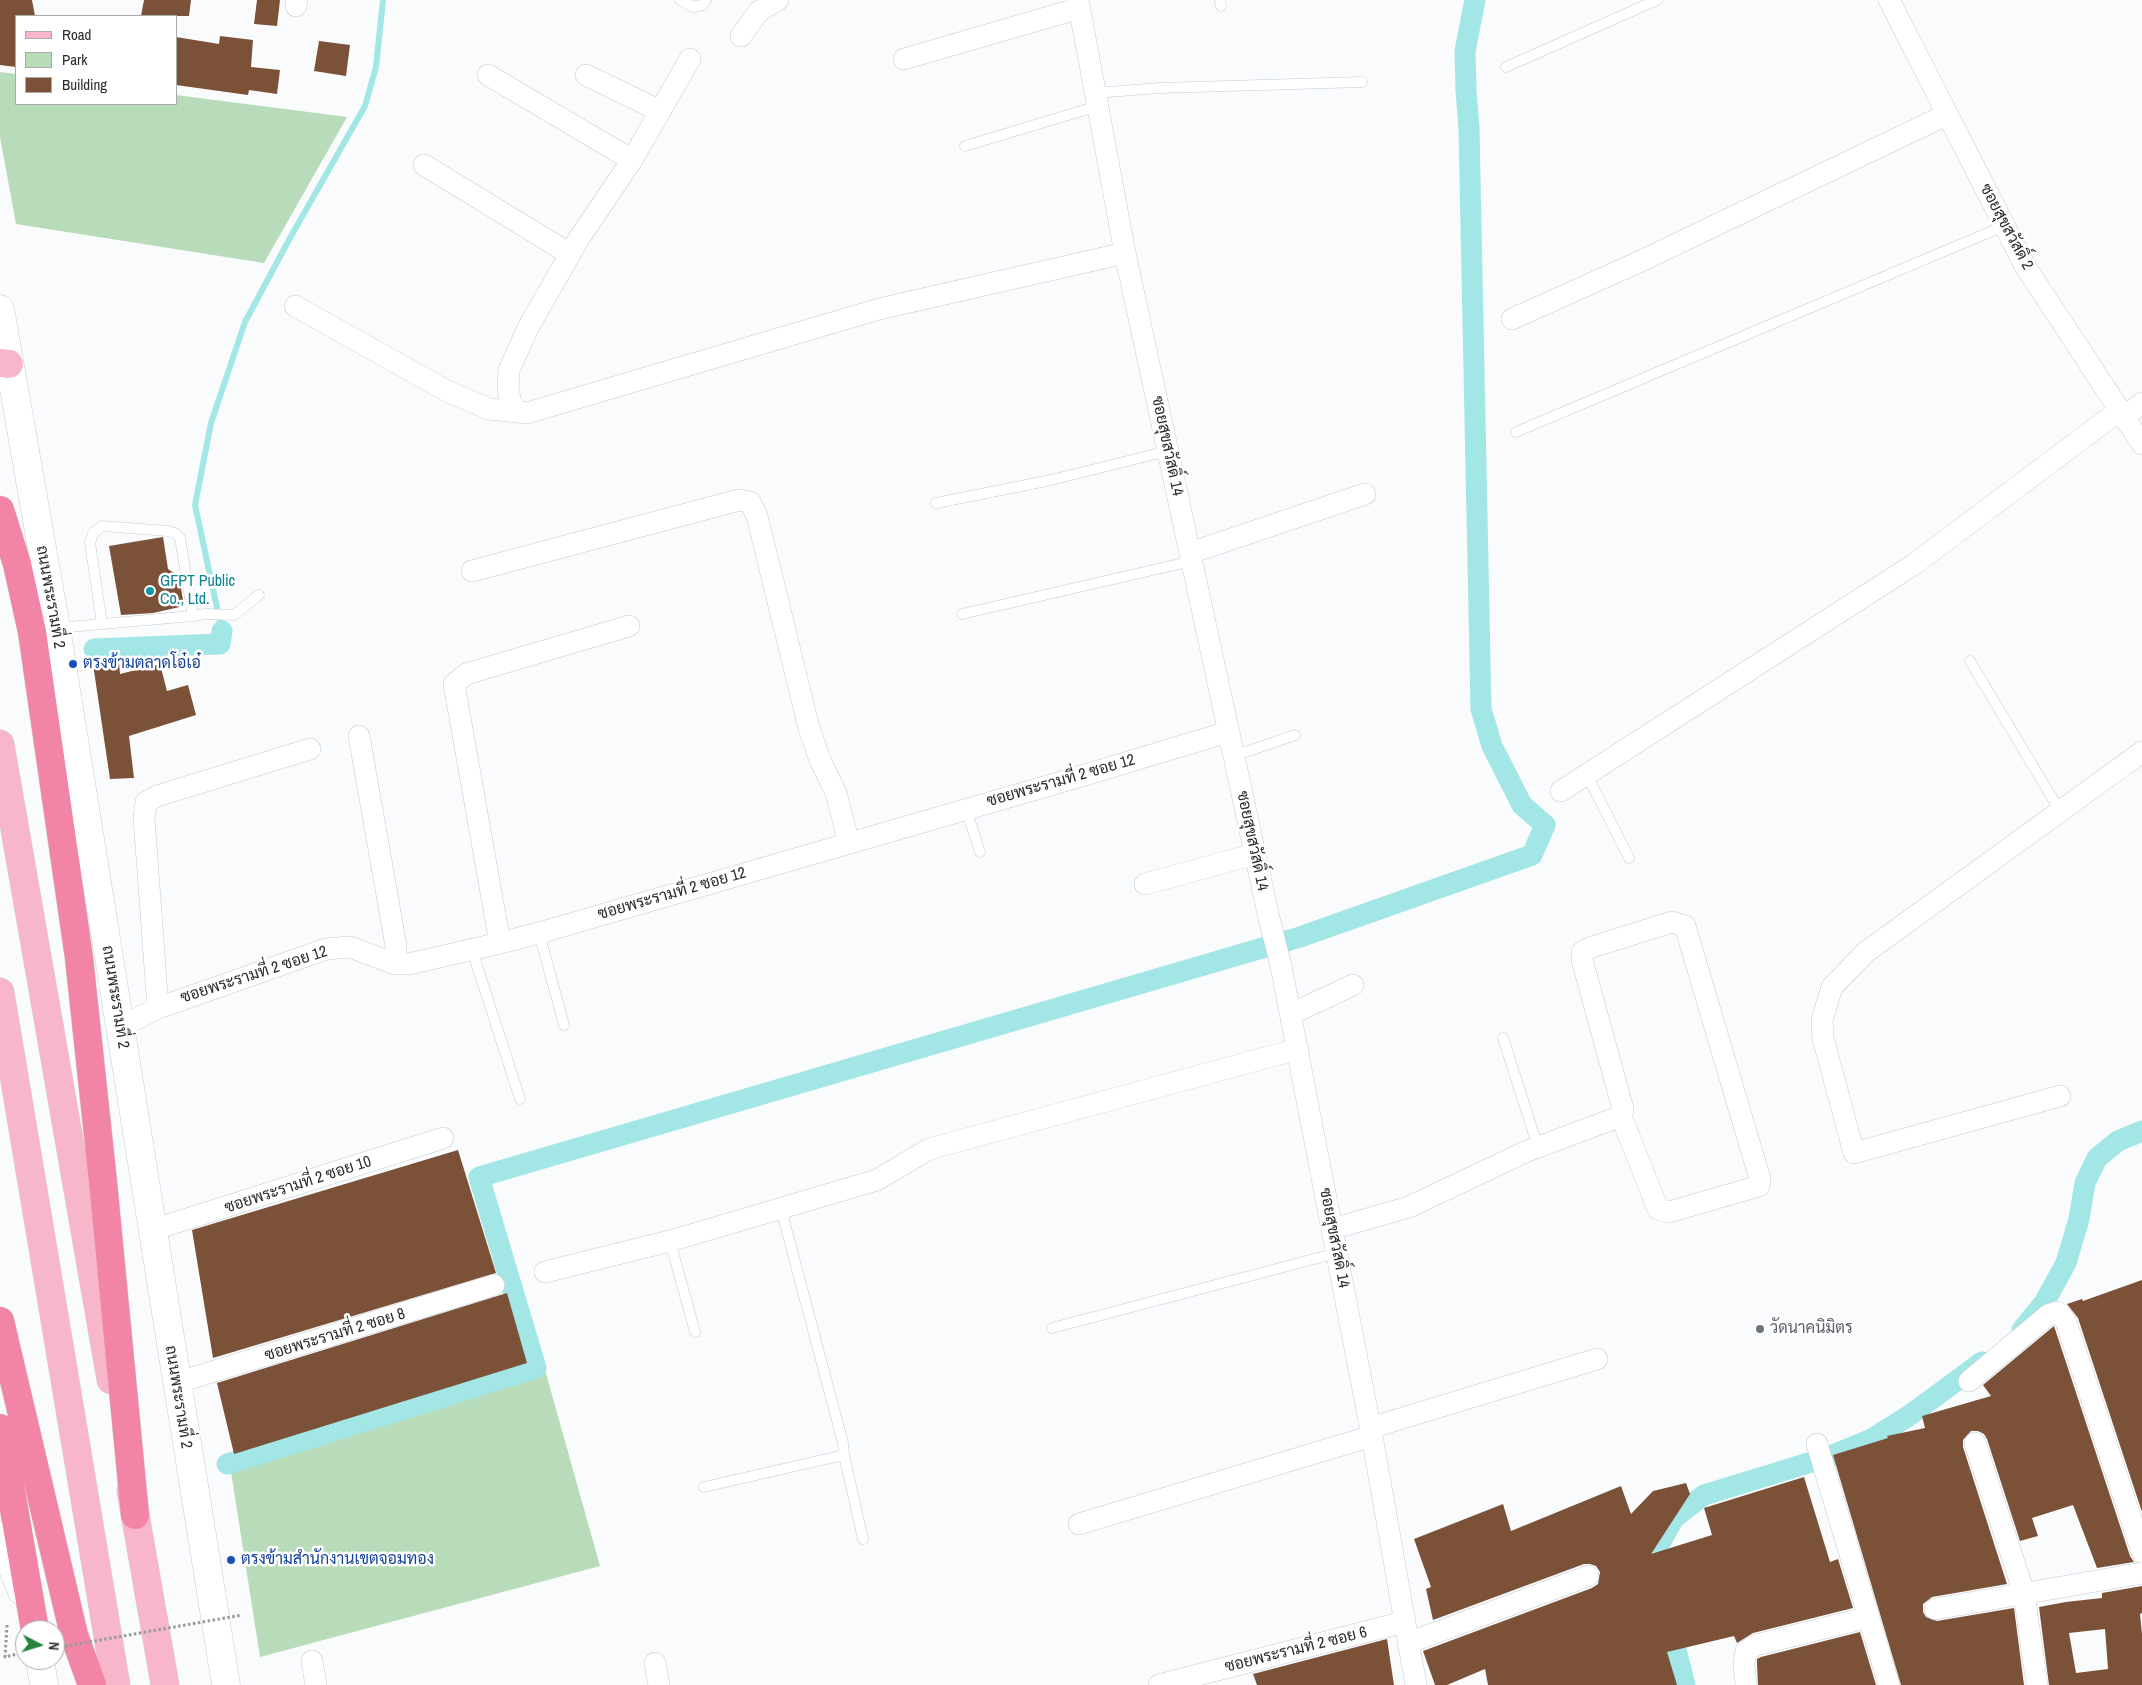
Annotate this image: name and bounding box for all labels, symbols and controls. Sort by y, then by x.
legend [15,15,178,105]
text: Road [62,24,91,45]
text: Park [62,49,87,70]
text: Building [62,74,107,95]
street label: ซอยสุขสวัสดิ์ 2 [1975,181,2037,273]
street label: ซอยสุขสวัสดิ์ 14 [1147,394,1187,498]
street label: ถนนพระรามที่ 2 [31,544,69,650]
place label: GFPT Public Co., Ltd. [160,572,235,610]
marker: GFPT Public Co., Ltd. [144,585,156,597]
place label: ตรงข้ามตลาดโอ๋เอ๋ [83,654,201,674]
marker: ตรงข้ามตลาดโอ๋เอ๋ [67,658,79,670]
street label: ซอยพระรามที่ 2 ซอย 12 [985,751,1137,811]
street label: ซอยสุขสวัสดิ์ 14 [1232,789,1272,893]
street label: ซอยพระรามที่ 2 ซอย 12 [596,864,748,924]
street label: ซอยพระรามที่ 2 ซอย 12 [178,942,330,1008]
street label: ถนนพระรามที่ 2 [97,944,133,1050]
street label: ซอยพระรามที่ 2 ซอย 10 [222,1152,374,1218]
street label: ซอยสุขสวัสดิ์ 14 [1315,1186,1353,1290]
street label: ซอยพระรามที่ 2 ซอย 8 [262,1304,408,1366]
place label: วัดนาคนิมิตร [1770,1319,1853,1339]
marker: วัดนาคนิมิตร [1754,1323,1766,1335]
street label: ถนนพระรามที่ 2 [160,1344,196,1450]
place label: ตรงข้ามสำนักงานเขตจอมทอง [241,1550,434,1570]
marker: ตรงข้ามสำนักงานเขตจอมทอง [225,1554,237,1566]
north arrow [15,1620,65,1670]
street label: ซอยพระรามที่ 2 ซอย 6 [1223,1623,1369,1677]
text: N [45,1641,63,1651]

